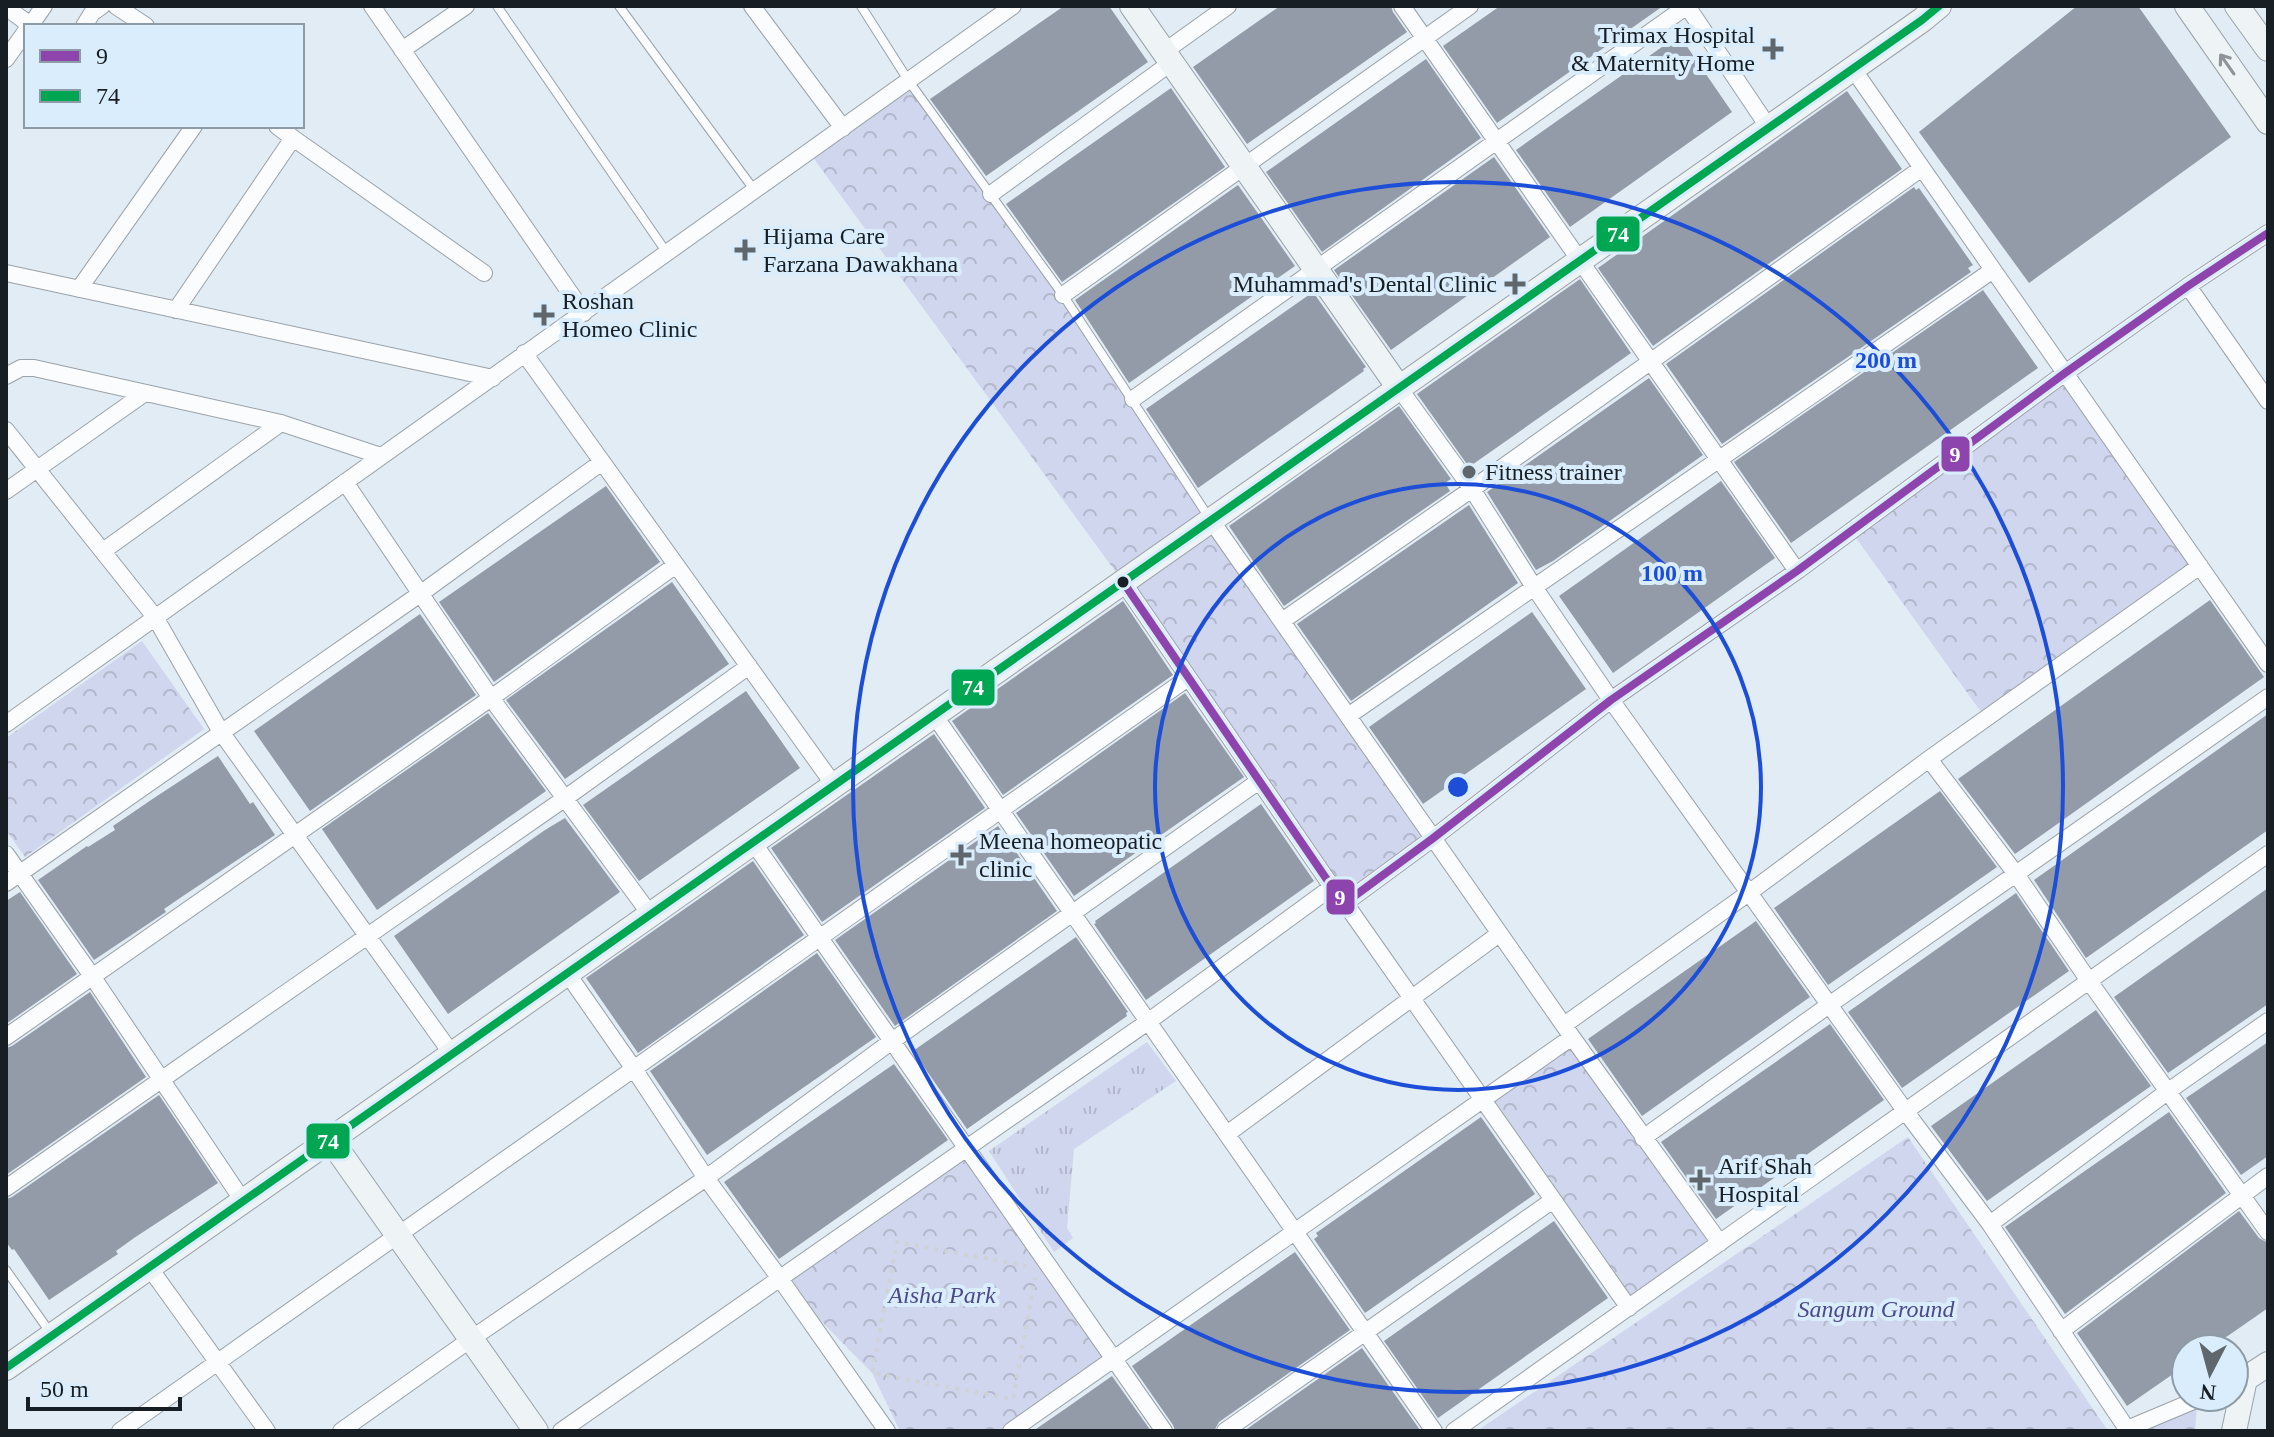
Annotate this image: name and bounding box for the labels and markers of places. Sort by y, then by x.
place label: Trimax Hospital & Maternity Home [1571,22,1755,76]
marker: Trimax Hospital & Maternity Home [1762,38,1784,60]
place label: Hijama Care Farzana Dawakhana [763,223,959,277]
marker: Hijama Care Farzana Dawakhana [734,239,756,261]
place label: Muhammad's Dental Clinic [1233,271,1497,297]
marker: Muhammad's Dental Clinic [1504,273,1526,295]
place label: Roshan Homeo Clinic [562,288,697,342]
marker: Roshan Homeo Clinic [533,304,555,326]
place label: Fitness trainer [1485,459,1622,485]
marker: Fitness trainer [1460,463,1478,481]
unlabelled marker [1115,574,1131,590]
centre of rings [1444,773,1472,801]
place label: Meena homeopatic clinic [979,828,1162,882]
marker: Meena homeopatic clinic [950,844,972,866]
place label: Arif Shah Hospital [1718,1153,1812,1207]
marker: Arif Shah Hospital [1689,1169,1711,1191]

